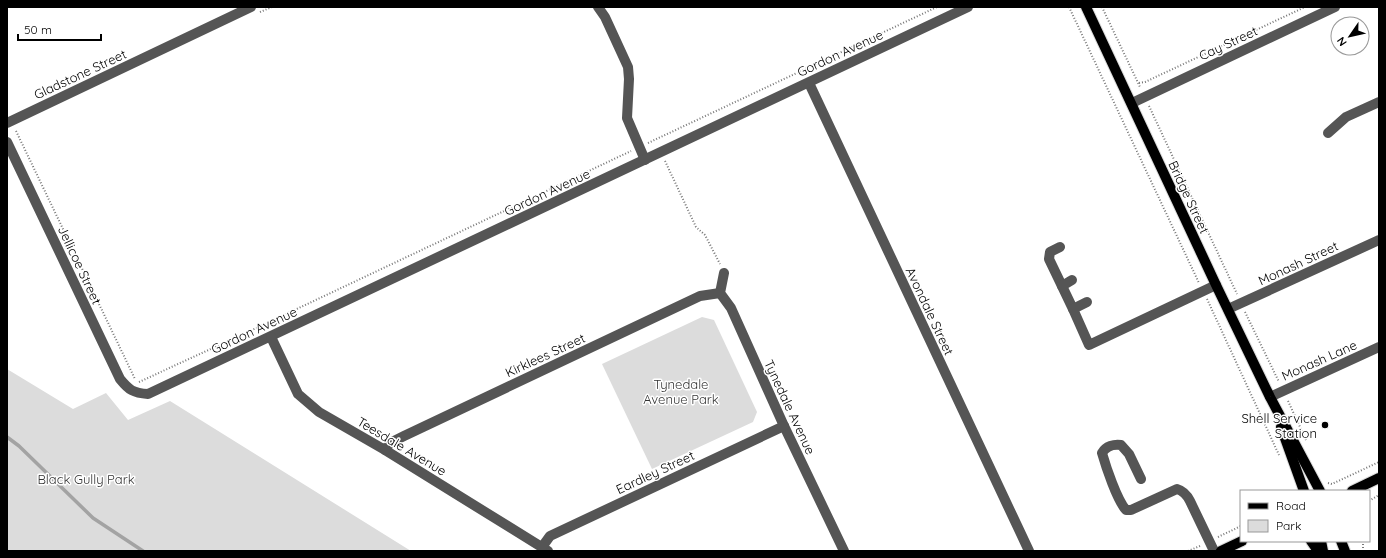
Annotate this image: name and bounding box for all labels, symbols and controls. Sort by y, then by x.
scale bar [18,16,101,42]
north arrow [1330,16,1370,56]
text: 50 m [24,22,52,37]
street label: Cay Street [1196,22,1260,64]
street label: Gordon Avenue [795,26,885,80]
text: N [1334,34,1350,49]
street label: Gladstone Street [31,46,129,102]
street label: Bridge Street [1165,158,1213,236]
street label: Gordon Avenue [502,165,592,219]
street label: Jellicoe Street [55,223,105,307]
street label: Monash Street [1255,237,1341,289]
street label: Avondale Street [903,264,957,358]
street label: Gordon Avenue [209,303,299,357]
street label: Kirklees Street [503,330,587,380]
street label: Monash Lane [1279,336,1359,384]
street label: Tynedale Avenue [761,357,819,457]
park label: Tynedale Avenue Park [643,376,719,407]
place label: Shell Service Station [1241,410,1317,441]
street label: Teesdale Avenue [355,413,449,479]
marker: Shell Service Station [1320,420,1330,430]
street label: Eardley Street [613,447,697,497]
park label: Black Gully Park [37,471,135,487]
legend [1240,490,1370,542]
text: Road [1276,498,1306,513]
text: Park [1276,518,1301,533]

